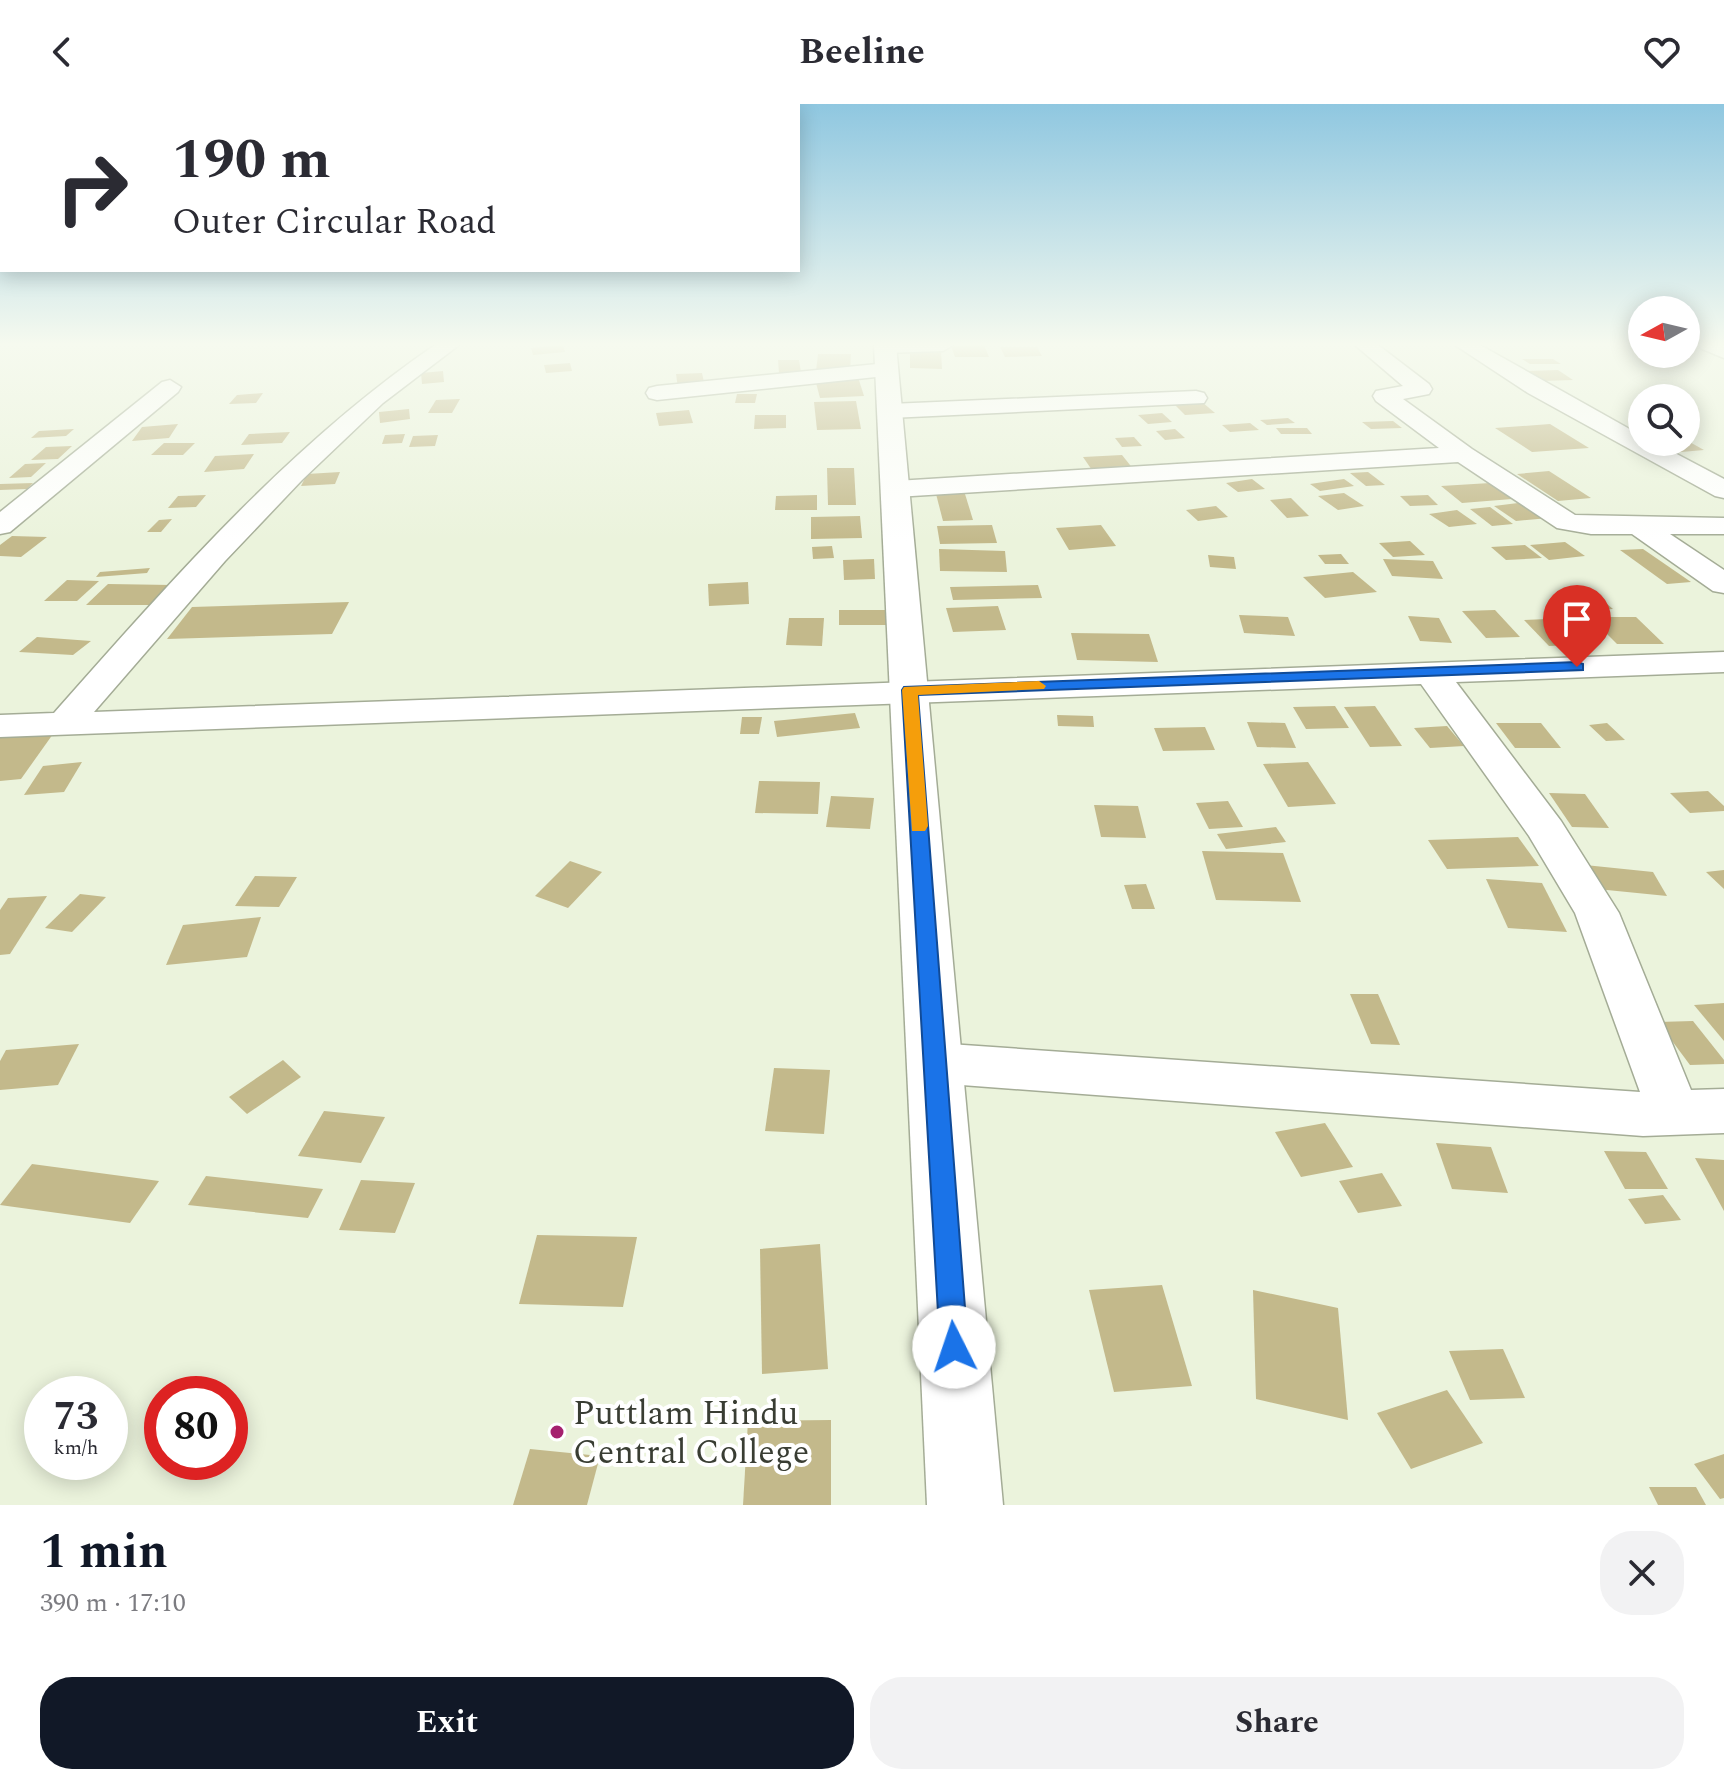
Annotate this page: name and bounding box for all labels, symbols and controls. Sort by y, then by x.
text: Beeline [799,25,925,80]
icon: back [40,30,84,74]
icon: heart [1640,30,1684,74]
text: 190 m [172,118,331,203]
icon: right [40,136,144,240]
text: Outer Circular Road [172,195,496,250]
north arrow [1628,296,1700,368]
map controls [1628,296,1700,456]
button: search [1628,384,1700,456]
pin [1543,585,1611,667]
icon: arrive [1555,597,1599,641]
position arrow [912,1305,996,1389]
speed limit sign: 80 [144,1376,248,1480]
text: 73 [54,1387,98,1448]
place label: Puttlam Hindu Central College [573,1388,809,1479]
marker: Puttlam Hindu Central College [548,1423,566,1441]
text: km/h [54,1433,99,1463]
text: 1 min [40,1516,168,1589]
button: close [1600,1531,1684,1615]
text: 390 m · 17:10 [40,1583,186,1623]
button: Exit [40,1677,854,1769]
button: Share [870,1677,1684,1769]

